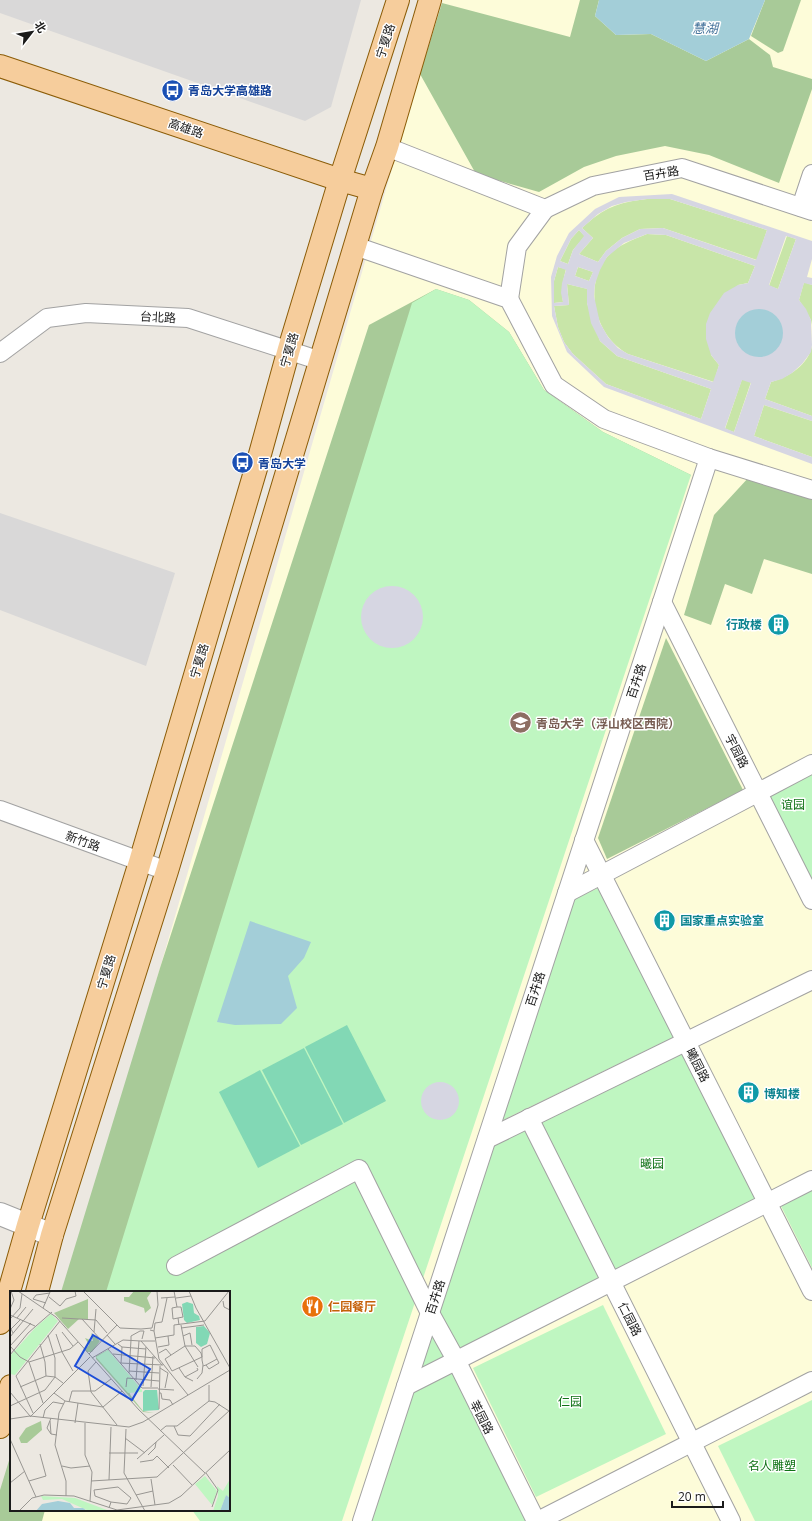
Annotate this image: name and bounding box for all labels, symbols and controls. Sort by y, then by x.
north arrow [12,12,52,52]
text: 北 [32,18,50,35]
water label: 慧湖 [692,19,720,37]
street label: 宁夏路 [371,21,399,61]
bus stop icon: 青岛大学高雄路 [159,77,185,103]
place label: 青岛大学高雄路 [188,82,272,99]
street label: 高雄路 [166,114,206,142]
street label: 百卉路 [642,162,680,184]
street label: 台北路 [140,308,176,326]
street label: 宁夏路 [276,330,302,370]
bus stop icon: 青岛大学 [230,450,256,476]
place label: 青岛大学 [258,455,306,472]
building icon: 行政楼 [765,611,791,637]
place label: 行政楼 [726,616,762,633]
street label: 宁夏路 [186,641,212,681]
street label: 百卉路 [622,661,650,701]
school or university icon: 青岛大学（浮山校区西院） [508,710,534,736]
place label: 青岛大学（浮山校区西院） [536,715,680,732]
street label: 宇园路 [721,731,753,771]
park label: 谊园 [781,796,805,813]
street label: 新竹路 [63,827,103,855]
building icon: 国家重点实验室 [651,907,677,933]
place label: 国家重点实验室 [680,912,764,929]
street label: 宁夏路 [93,952,119,992]
street label: 百卉路 [521,969,549,1009]
street label: 曦园路 [682,1045,714,1085]
building icon: 博知楼 [736,1080,762,1106]
place label: 博知楼 [764,1085,800,1102]
park label: 曦园 [640,1155,664,1172]
street label: 百卉路 [421,1277,449,1317]
inset map [10,1291,230,1511]
restaurant icon: 仁园餐厅 [300,1293,326,1319]
place label: 仁园餐厅 [328,1298,376,1315]
street label: 仁园路 [614,1299,646,1339]
park label: 仁园 [558,1393,582,1410]
street label: 莘园路 [466,1397,498,1437]
park label: 名人雕塑 [748,1457,796,1474]
scale bar [672,1483,723,1509]
text: 20 m [678,1488,706,1505]

